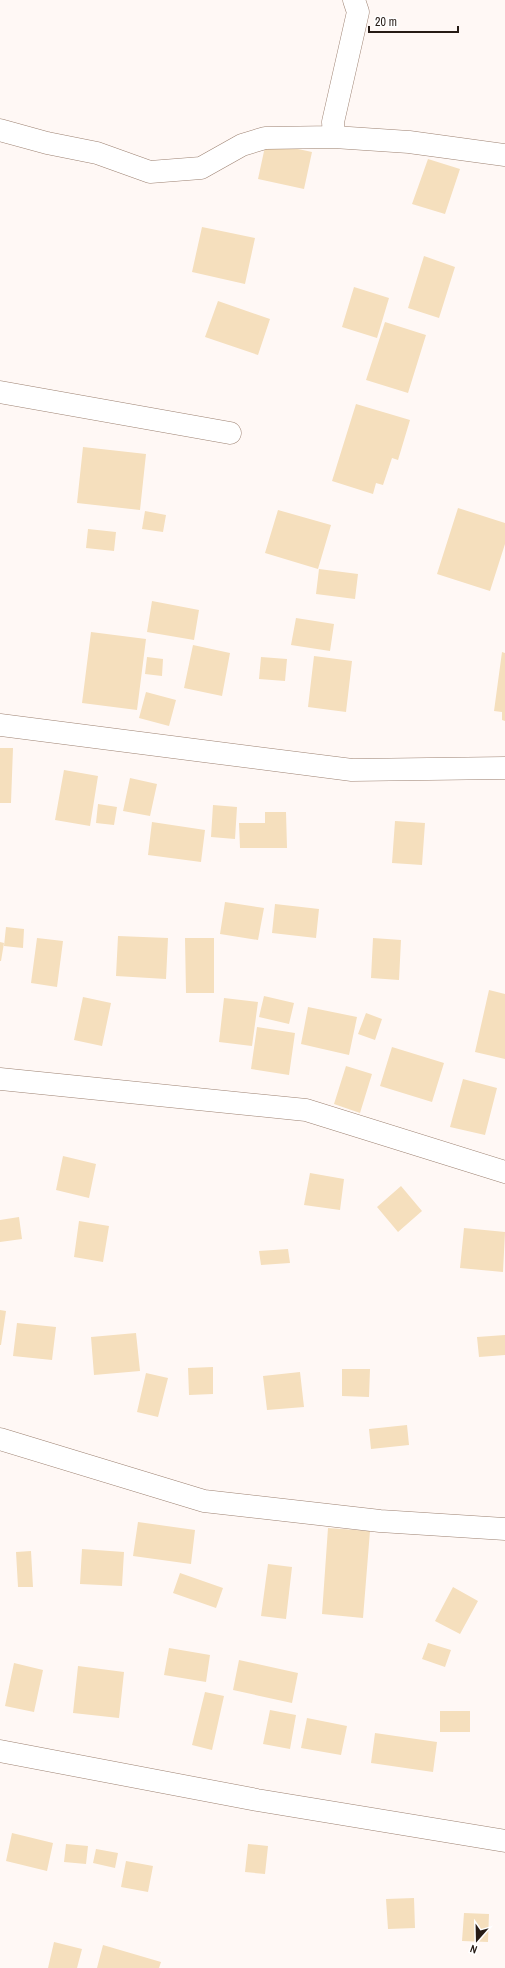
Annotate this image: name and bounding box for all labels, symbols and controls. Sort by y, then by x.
scale bar [369,8,458,34]
text: 20 m [375,14,397,30]
north arrow [457,1920,497,1960]
text: N [468,1942,479,1957]

